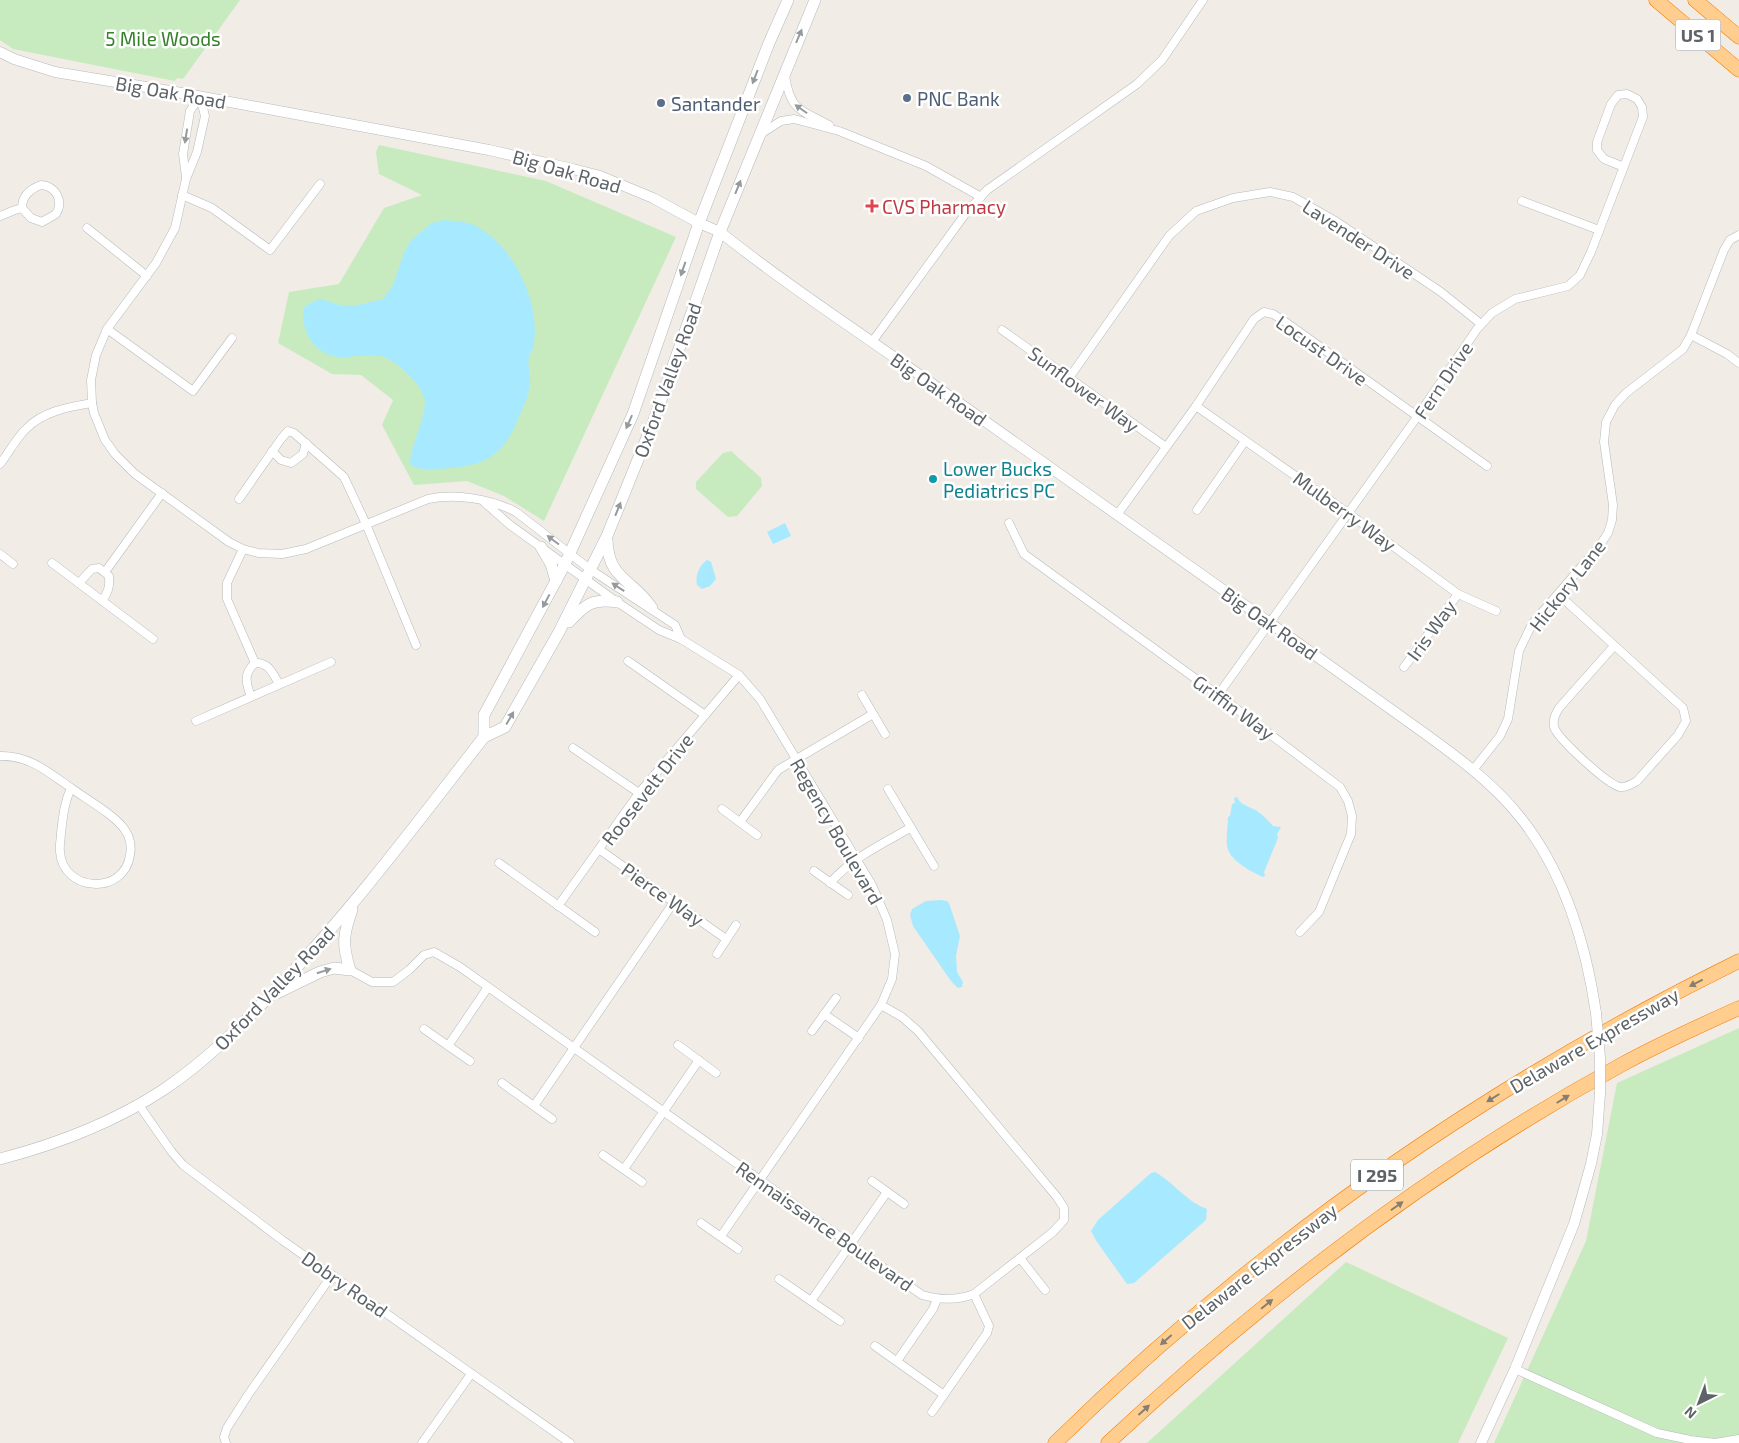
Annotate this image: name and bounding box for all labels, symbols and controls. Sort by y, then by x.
road number: US 1 [1676,20,1720,50]
park label: 5 Mile Woods [105,27,221,50]
one-way arrow [796,29,804,43]
one-way arrow [751,70,759,84]
street label: Big Oak Road [114,71,228,113]
place label: PNC Bank [917,87,1000,110]
place label: Santander [671,92,761,115]
marker: PNC Bank [901,92,913,104]
marker: Santander [655,97,667,109]
one-way arrow [795,104,808,114]
one-way arrow [182,128,190,144]
street label: Big Oak Road [510,145,624,197]
one-way arrow [735,180,743,194]
street label: Lavender Drive [1299,194,1419,284]
place label: CVS Pharmacy [882,195,1006,218]
marker: CVS Pharmacy [866,200,878,212]
one-way arrow [679,262,687,277]
street label: Oxford Valley Road [628,299,706,461]
street label: Locust Drive [1272,310,1372,390]
street label: Fern Drive [1409,337,1477,423]
street label: Sunflower Way [1024,341,1144,437]
street label: Big Oak Road [887,347,991,431]
one-way arrow [625,415,633,429]
place label: Lower Bucks Pediatrics PC [943,457,1055,502]
street label: Mulberry Way [1289,466,1401,556]
marker: Lower Bucks Pediatrics PC [927,473,939,485]
one-way arrow [614,501,622,516]
one-way arrow [547,535,560,546]
street label: Hickory Lane [1524,535,1610,635]
street label: Big Oak Road [1218,581,1322,665]
one-way arrow [611,582,625,592]
one-way arrow [542,594,550,608]
street label: Iris Way [1401,595,1461,665]
street label: Griffin Way [1189,670,1279,744]
one-way arrow [506,711,515,725]
street label: Roosevelt Drive [596,729,698,849]
street label: Regency Boulevard [786,754,888,908]
street label: Pierce Way [617,857,709,931]
street label: Oxford Valley Road [209,921,339,1055]
one-way arrow [317,967,332,974]
one-way arrow [1688,979,1703,987]
street label: Delaware Expressway [1505,982,1683,1098]
one-way arrow [1487,1093,1500,1102]
one-way arrow [1556,1094,1569,1103]
street label: Rennaissance Boulevard [732,1156,918,1296]
road number: I 295 [1351,1160,1403,1190]
street label: Delaware Expressway [1177,1198,1341,1334]
one-way arrow [1390,1201,1404,1211]
street label: Dobry Road [298,1246,392,1322]
one-way arrow [1260,1298,1273,1309]
one-way arrow [1161,1334,1173,1346]
north arrow [1674,1378,1724,1428]
text: N [1681,1403,1699,1423]
one-way arrow [1137,1404,1149,1416]

